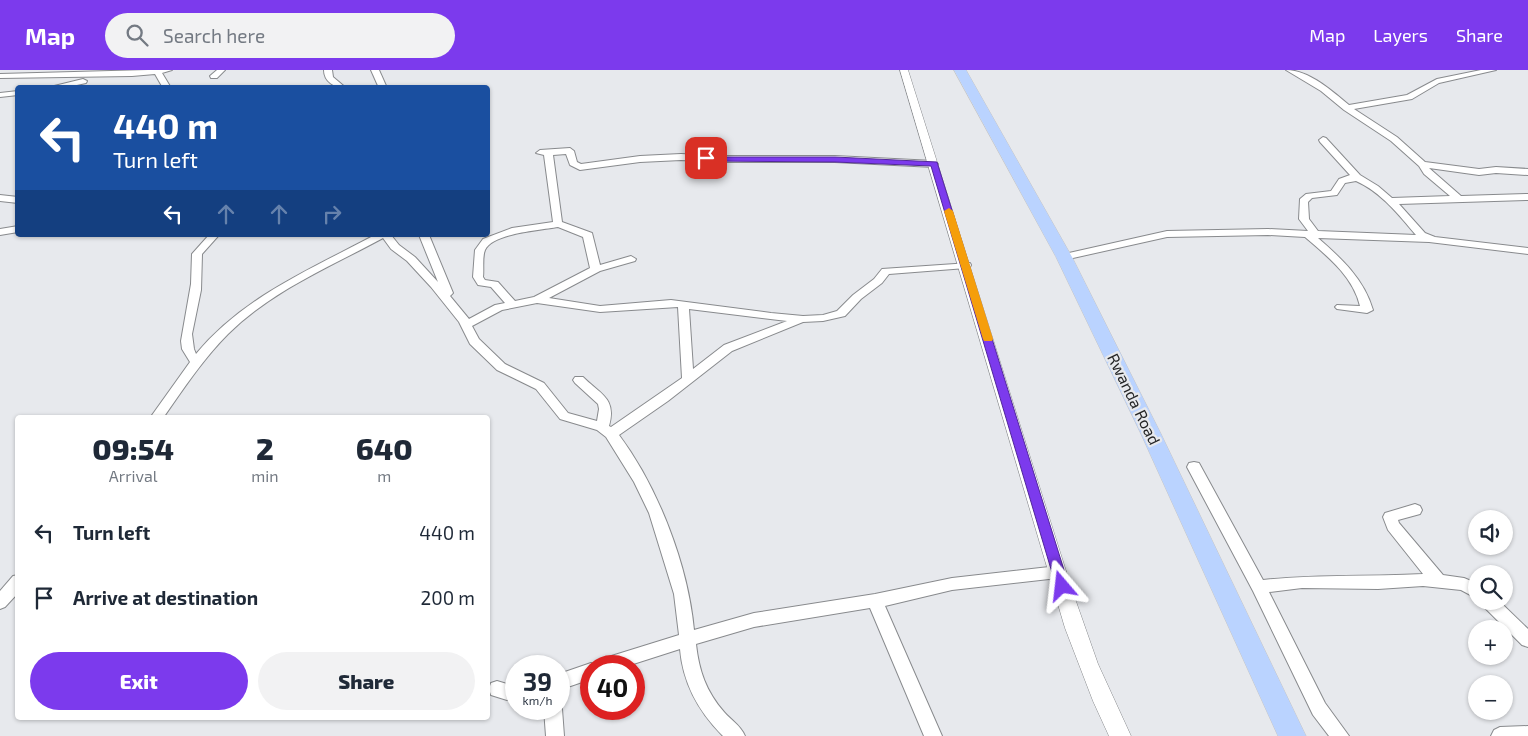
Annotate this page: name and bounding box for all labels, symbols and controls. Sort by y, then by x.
search box [105,13,455,58]
text: Map [25,21,75,50]
icon: search [123,21,151,49]
text: Search here [163,24,265,47]
text: Map [1309,24,1345,46]
text: Layers [1373,24,1428,46]
text: Share [1456,24,1503,46]
text: 440 m [113,104,218,146]
icon: left [30,105,95,170]
pin [685,137,727,179]
icon: arrive [692,144,720,172]
text: Turn left [113,146,198,172]
icon: left [159,200,187,228]
icon: ahead [212,200,240,228]
icon: ahead [265,200,293,228]
icon: right [318,200,346,228]
street label: Rwanda Road [1104,350,1165,448]
text: 09:54 [92,430,174,466]
text: 2 [256,430,274,466]
text: 640 [356,430,413,466]
text: Arrival [109,466,158,485]
text: min [251,466,279,485]
text: m [377,466,391,485]
map controls [1468,510,1513,720]
button: sound [1468,510,1513,555]
icon: left [30,519,58,547]
text: Turn left [73,521,150,544]
text: 440 m [419,521,475,544]
position arrow [1035,559,1087,611]
button: search [1468,565,1513,610]
icon: arrive [30,584,58,612]
text: Arrive at destination [73,586,258,609]
text: 200 m [421,586,475,609]
button: + [1468,620,1513,665]
button: Exit [30,652,248,710]
button: Share [258,652,475,710]
speed limit sign: 40 [580,655,645,720]
text: 39 [523,666,552,696]
button: − [1468,675,1513,720]
text: km/h [523,693,552,707]

